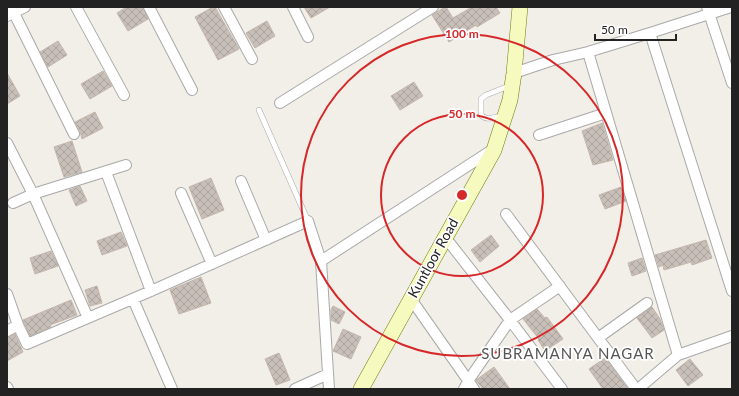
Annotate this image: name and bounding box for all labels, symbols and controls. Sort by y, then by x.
scale bar [595,16,676,42]
text: 50 m [601,22,628,37]
text: 100 m [445,26,479,41]
text: 50 m [449,106,475,121]
centre of rings [455,188,469,202]
street label: Kuntloor Road [404,215,461,300]
district label: SUBRAMANYA NAGAR [481,344,655,362]

